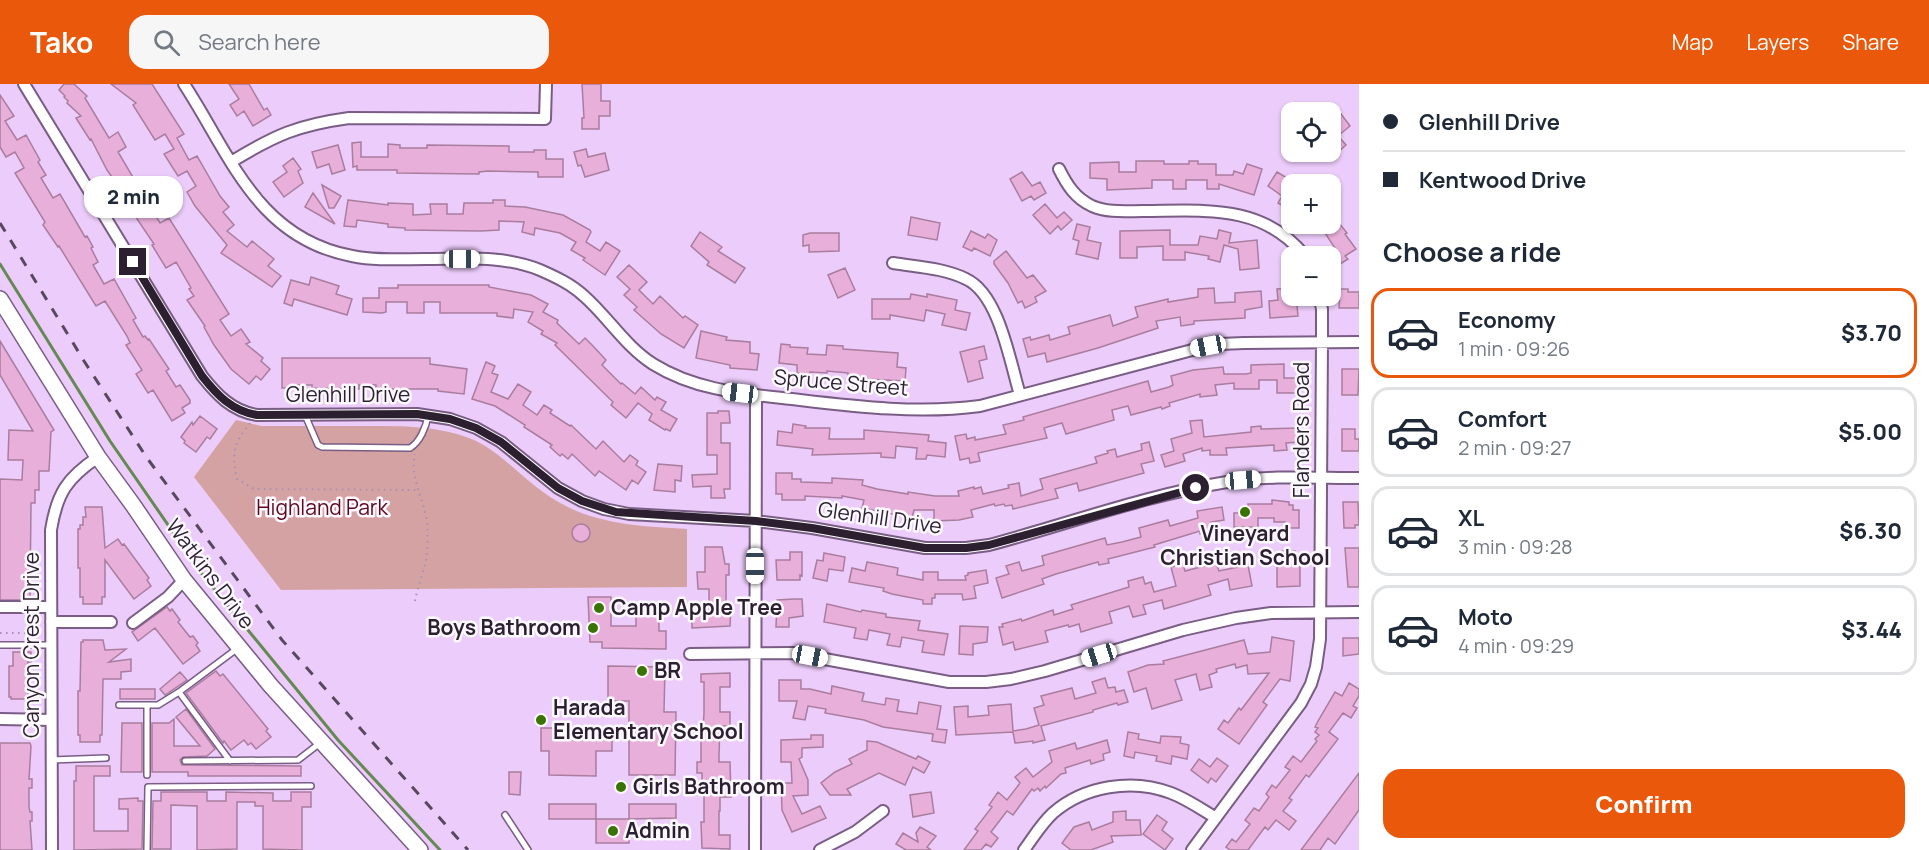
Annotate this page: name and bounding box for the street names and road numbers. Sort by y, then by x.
street label: Spruce Street [773,362,909,402]
street label: Flanders Road [1287,362,1315,498]
street label: Glenhill Drive [286,380,410,408]
street label: Glenhill Drive [816,494,944,540]
street label: Watkins Drive [160,513,261,634]
street label: Canyon Crest Drive [17,552,45,738]

